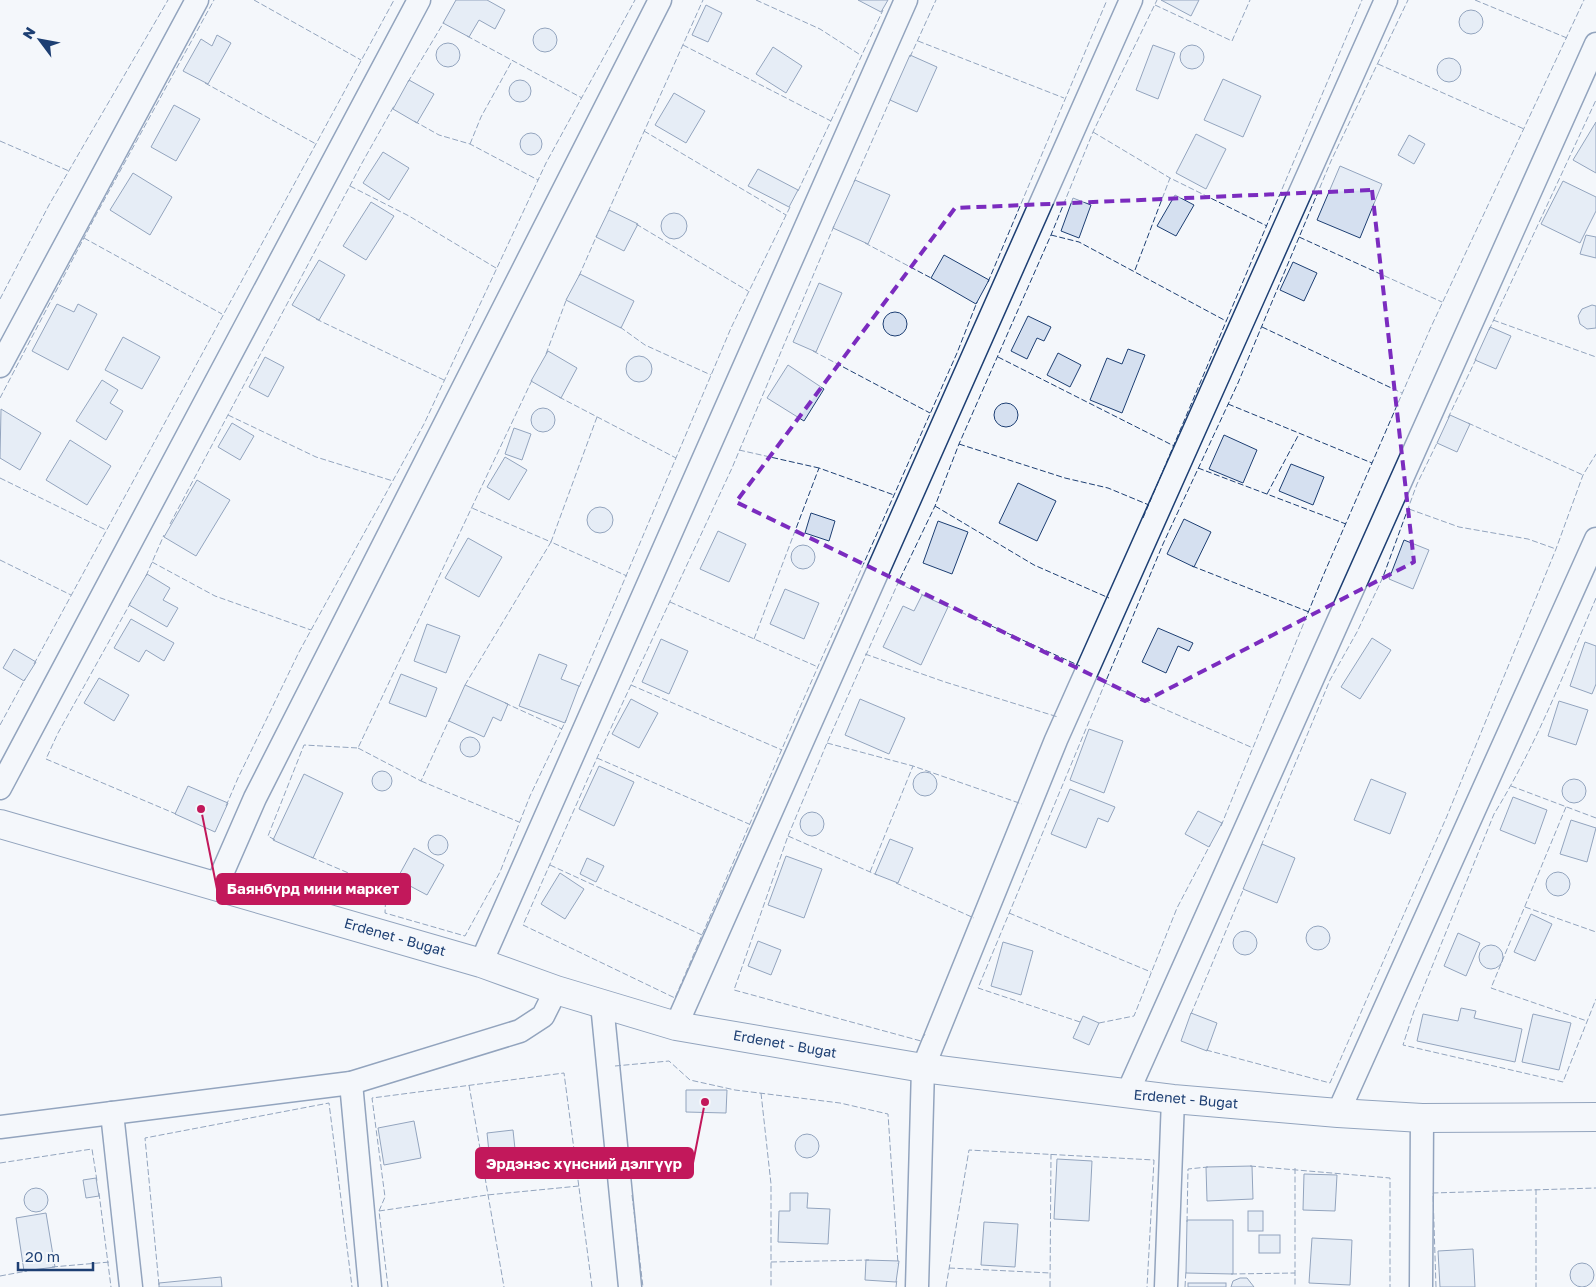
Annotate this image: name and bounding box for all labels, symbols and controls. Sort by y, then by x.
north arrow [15,15,65,65]
text: N [19,24,39,42]
callout: Баянбүрд мини маркет [217,874,410,904]
text: Баянбүрд мини маркет [227,879,399,897]
street label: Erdenet - Bugat [342,914,448,959]
street label: Erdenet - Bugat [732,1026,838,1061]
street label: Erdenet - Bugat [1133,1085,1239,1112]
callout: Эрдэнэс хүнсний дэлгүүр [476,1148,693,1178]
text: Эрдэнэс хүнсний дэлгүүр [486,1154,682,1172]
scale bar [18,1240,92,1272]
text: 20 m [25,1247,60,1265]

